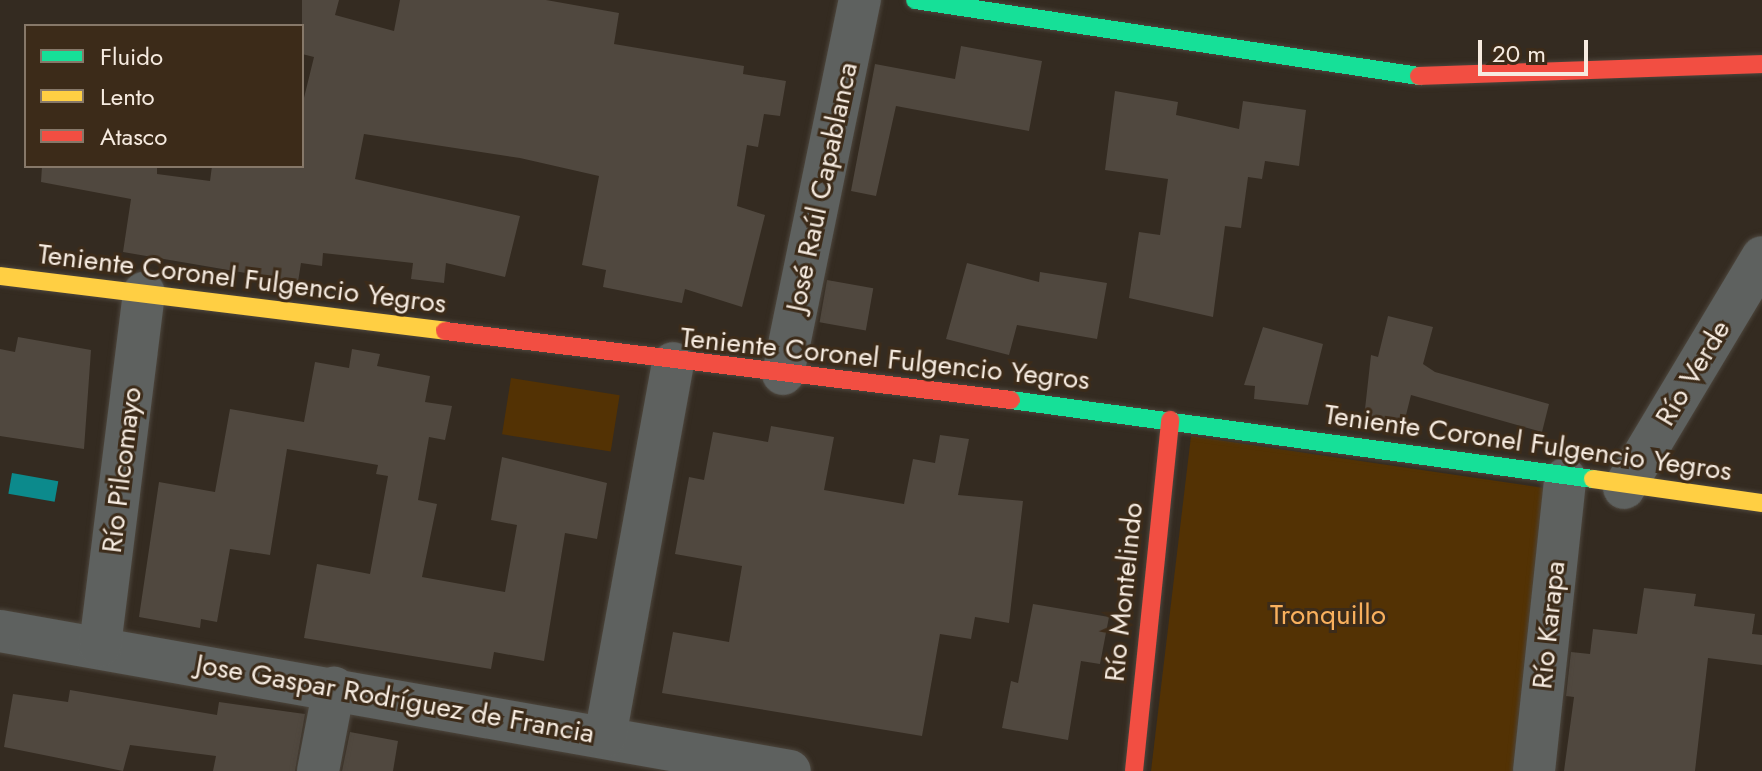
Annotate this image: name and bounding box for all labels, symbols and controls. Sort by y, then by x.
legend [24,24,304,168]
scale bar [1482,24,1592,74]
text: 20 m [1492,36,1546,71]
text: Fluido [100,39,163,74]
street label: José Raúl Capablanca [779,59,865,315]
text: Lento [100,79,155,114]
text: Atasco [100,119,167,154]
street label: Teniente Coronel Fulgencio Yegros [36,237,448,321]
street label: Río Verde [1648,314,1738,432]
street label: Teniente Coronel Fulgencio Yegros [679,321,1091,397]
street label: Río Pilcomayo [95,385,149,555]
street label: Teniente Coronel Fulgencio Yegros [1322,398,1734,488]
street label: Río Montelindo [1098,501,1150,683]
street label: Río Karapa [1526,559,1572,691]
park label: Tronquillo [1270,598,1386,632]
street label: Jose Gaspar Rodríguez de Francia [193,647,597,751]

